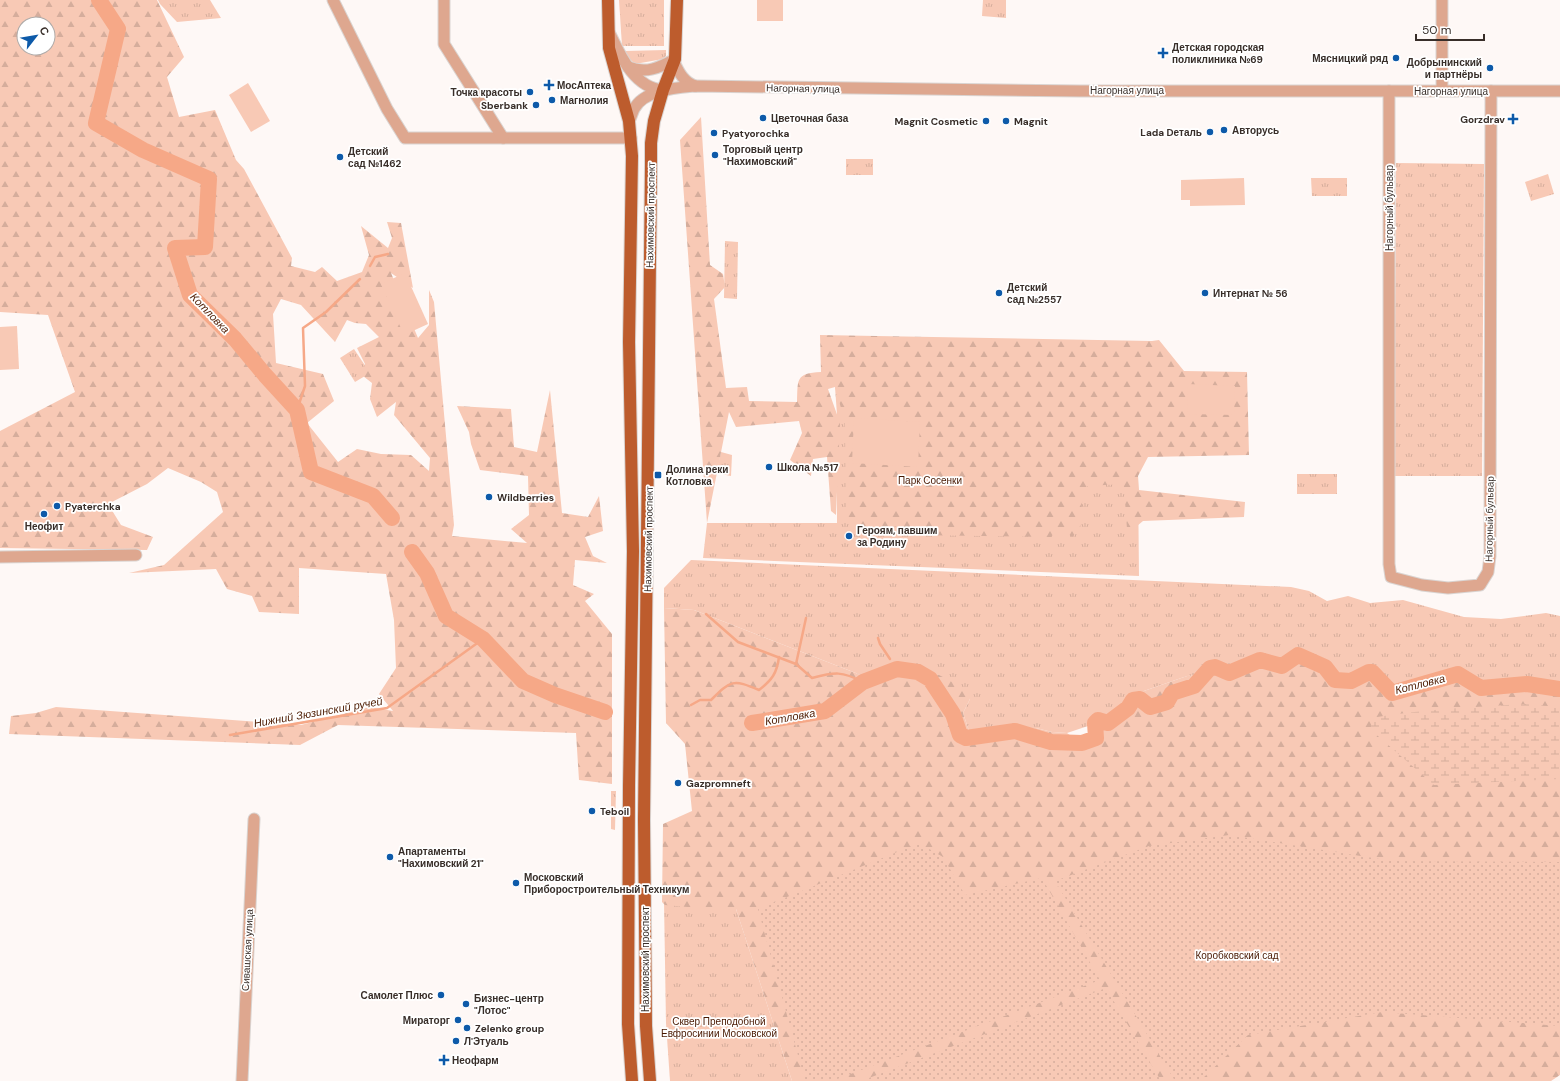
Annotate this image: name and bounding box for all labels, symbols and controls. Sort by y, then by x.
north arrow [16,16,56,56]
scale bar [1416,16,1484,42]
text: 50 m [1422,22,1451,38]
text: С [37,24,53,38]
place label: Детская городская поликлиника №69 [1172,41,1264,66]
marker: Детская городская поликлиника №69 [1157,47,1169,59]
place label: Мясницкий ряд [1312,52,1389,65]
marker: Мясницкий ряд [1391,53,1401,63]
place label: Добрынинский и партнёры [1407,56,1482,81]
marker: Добрынинский и партнёры [1485,63,1495,73]
place label: МосАптека [557,79,612,92]
marker: МосАптека [544,80,554,90]
street label: Нагорная улица [766,81,841,96]
street label: Нагорная улица [1090,84,1164,97]
street label: Нагорная улица [1414,85,1488,98]
place label: Точка красоты [450,86,522,99]
marker: Точка красоты [525,87,535,97]
place label: Магнолия [560,94,609,107]
marker: Магнолия [547,95,557,105]
place label: Sberbank [481,99,528,112]
marker: Sberbank [531,100,541,110]
place label: Цветочная база [771,112,849,125]
marker: Цветочная база [758,113,768,123]
place label: Gorzdrav [1460,113,1505,126]
marker: Gorzdrav [1508,114,1518,124]
place label: Magnit Cosmetic [894,115,978,128]
place label: Magnit [1014,115,1048,128]
marker: Magnit Cosmetic [981,116,991,126]
marker: Magnit [1001,116,1011,126]
place label: Авторусь [1232,124,1279,137]
marker: Авторусь [1219,125,1229,135]
place label: Lada Dеталь [1140,126,1202,139]
place label: Pyatyorochka [722,127,790,140]
marker: Lada Dеталь [1205,127,1215,137]
marker: Pyatyorochka [709,128,719,138]
place label: Торговый центр "Нахимовский" [723,143,803,168]
place label: Детский сад №1462 [348,145,401,170]
marker: Торговый центр "Нахимовский" [710,150,720,160]
marker: Детский сад №1462 [335,152,345,162]
street label: Нахимовский проспект [643,162,658,268]
street label: Нагорный бульвар [1383,165,1396,251]
place label: Детский сад №2557 [1007,281,1062,306]
place label: Интернат № 56 [1213,287,1288,300]
marker: Детский сад №2557 [994,288,1004,298]
marker: Интернат № 56 [1200,288,1210,298]
water label: Котловка [187,290,233,336]
place label: Школа №517 [777,461,839,474]
marker: Школа №517 [764,462,774,472]
place label: Долина реки Котловка [666,463,728,488]
marker: Долина реки Котловка [653,470,663,480]
park label: Парк Сосенки [898,474,962,487]
street label: Нагорный бульвар [1482,475,1497,562]
street label: Нахимовский проспект [641,486,656,592]
place label: Wildberries [497,491,554,504]
marker: Wildberries [484,492,494,502]
place label: Pyaterchka [65,500,121,513]
marker: Pyaterchka [52,501,62,511]
marker: Неофит [39,509,49,519]
place label: Неофит [25,520,63,533]
place label: Героям, павшим за Родину [857,524,937,549]
marker: Героям, павшим за Родину [844,531,854,541]
water label: Котловка [1394,671,1446,697]
water label: Нижний Зюзинский ручей [253,694,383,730]
water label: Котловка [764,706,816,728]
place label: Gazpromneft [686,777,751,790]
marker: Gazpromneft [673,778,683,788]
place label: Teboil [600,805,629,818]
marker: Teboil [587,806,597,816]
place label: Апартаменты "Нахимовский 21" [398,845,484,870]
marker: Апартаменты "Нахимовский 21" [385,852,395,862]
place label: Московский Приборостроительный Техникум [524,871,689,896]
marker: Московский Приборостроительный Техникум [511,878,521,888]
street label: Нахимовский проспект [639,906,652,1012]
street label: Сивашская улица [239,908,256,991]
park label: Коробковский сад [1195,949,1279,962]
place label: Самолет Плюс [361,989,433,1002]
marker: Самолет Плюс [436,990,446,1000]
place label: Бизнес-центр "Лотос" [474,992,544,1017]
marker: Бизнес-центр "Лотос" [461,999,471,1009]
place label: Мираторг [403,1014,450,1027]
marker: Мираторг [453,1015,463,1025]
park label: Сквер Преподобной Евфросинии Московской [661,1015,777,1040]
place label: Zelenko group [475,1022,545,1035]
marker: Zelenko group [462,1023,472,1033]
place label: Л'Этуаль [464,1035,509,1048]
marker: Л'Этуаль [451,1036,461,1046]
place label: Неофарм [452,1054,499,1067]
marker: Неофарм [439,1055,449,1065]

